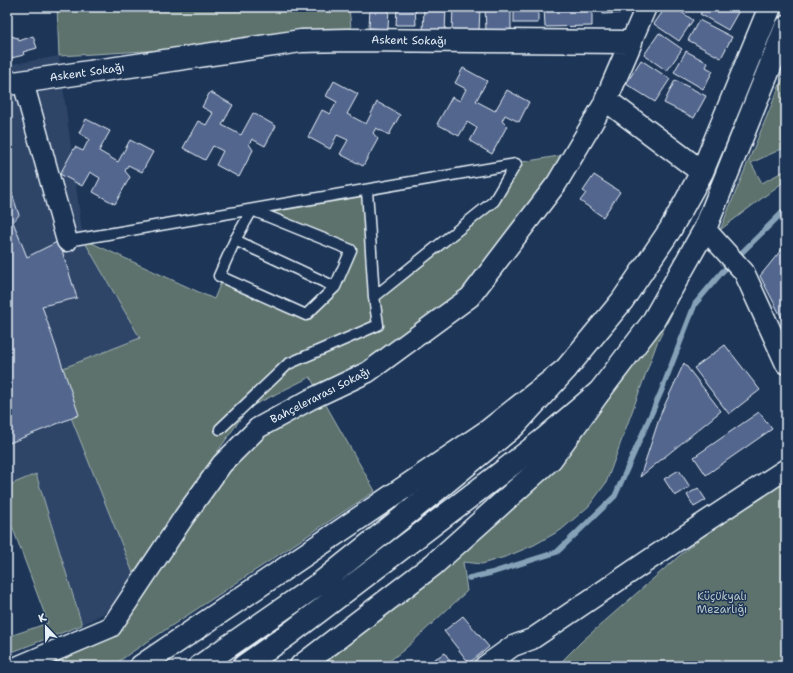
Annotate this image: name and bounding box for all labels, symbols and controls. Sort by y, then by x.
street label: Askent Sokağı [371,32,447,49]
street label: Askent Sokağı [49,60,125,85]
street label: Bahçelerarası Sokağı [268,364,373,427]
park label: Küçükyalı Mezarlığı [697,589,747,617]
north arrow [26,607,66,647]
text: K [36,610,49,627]

